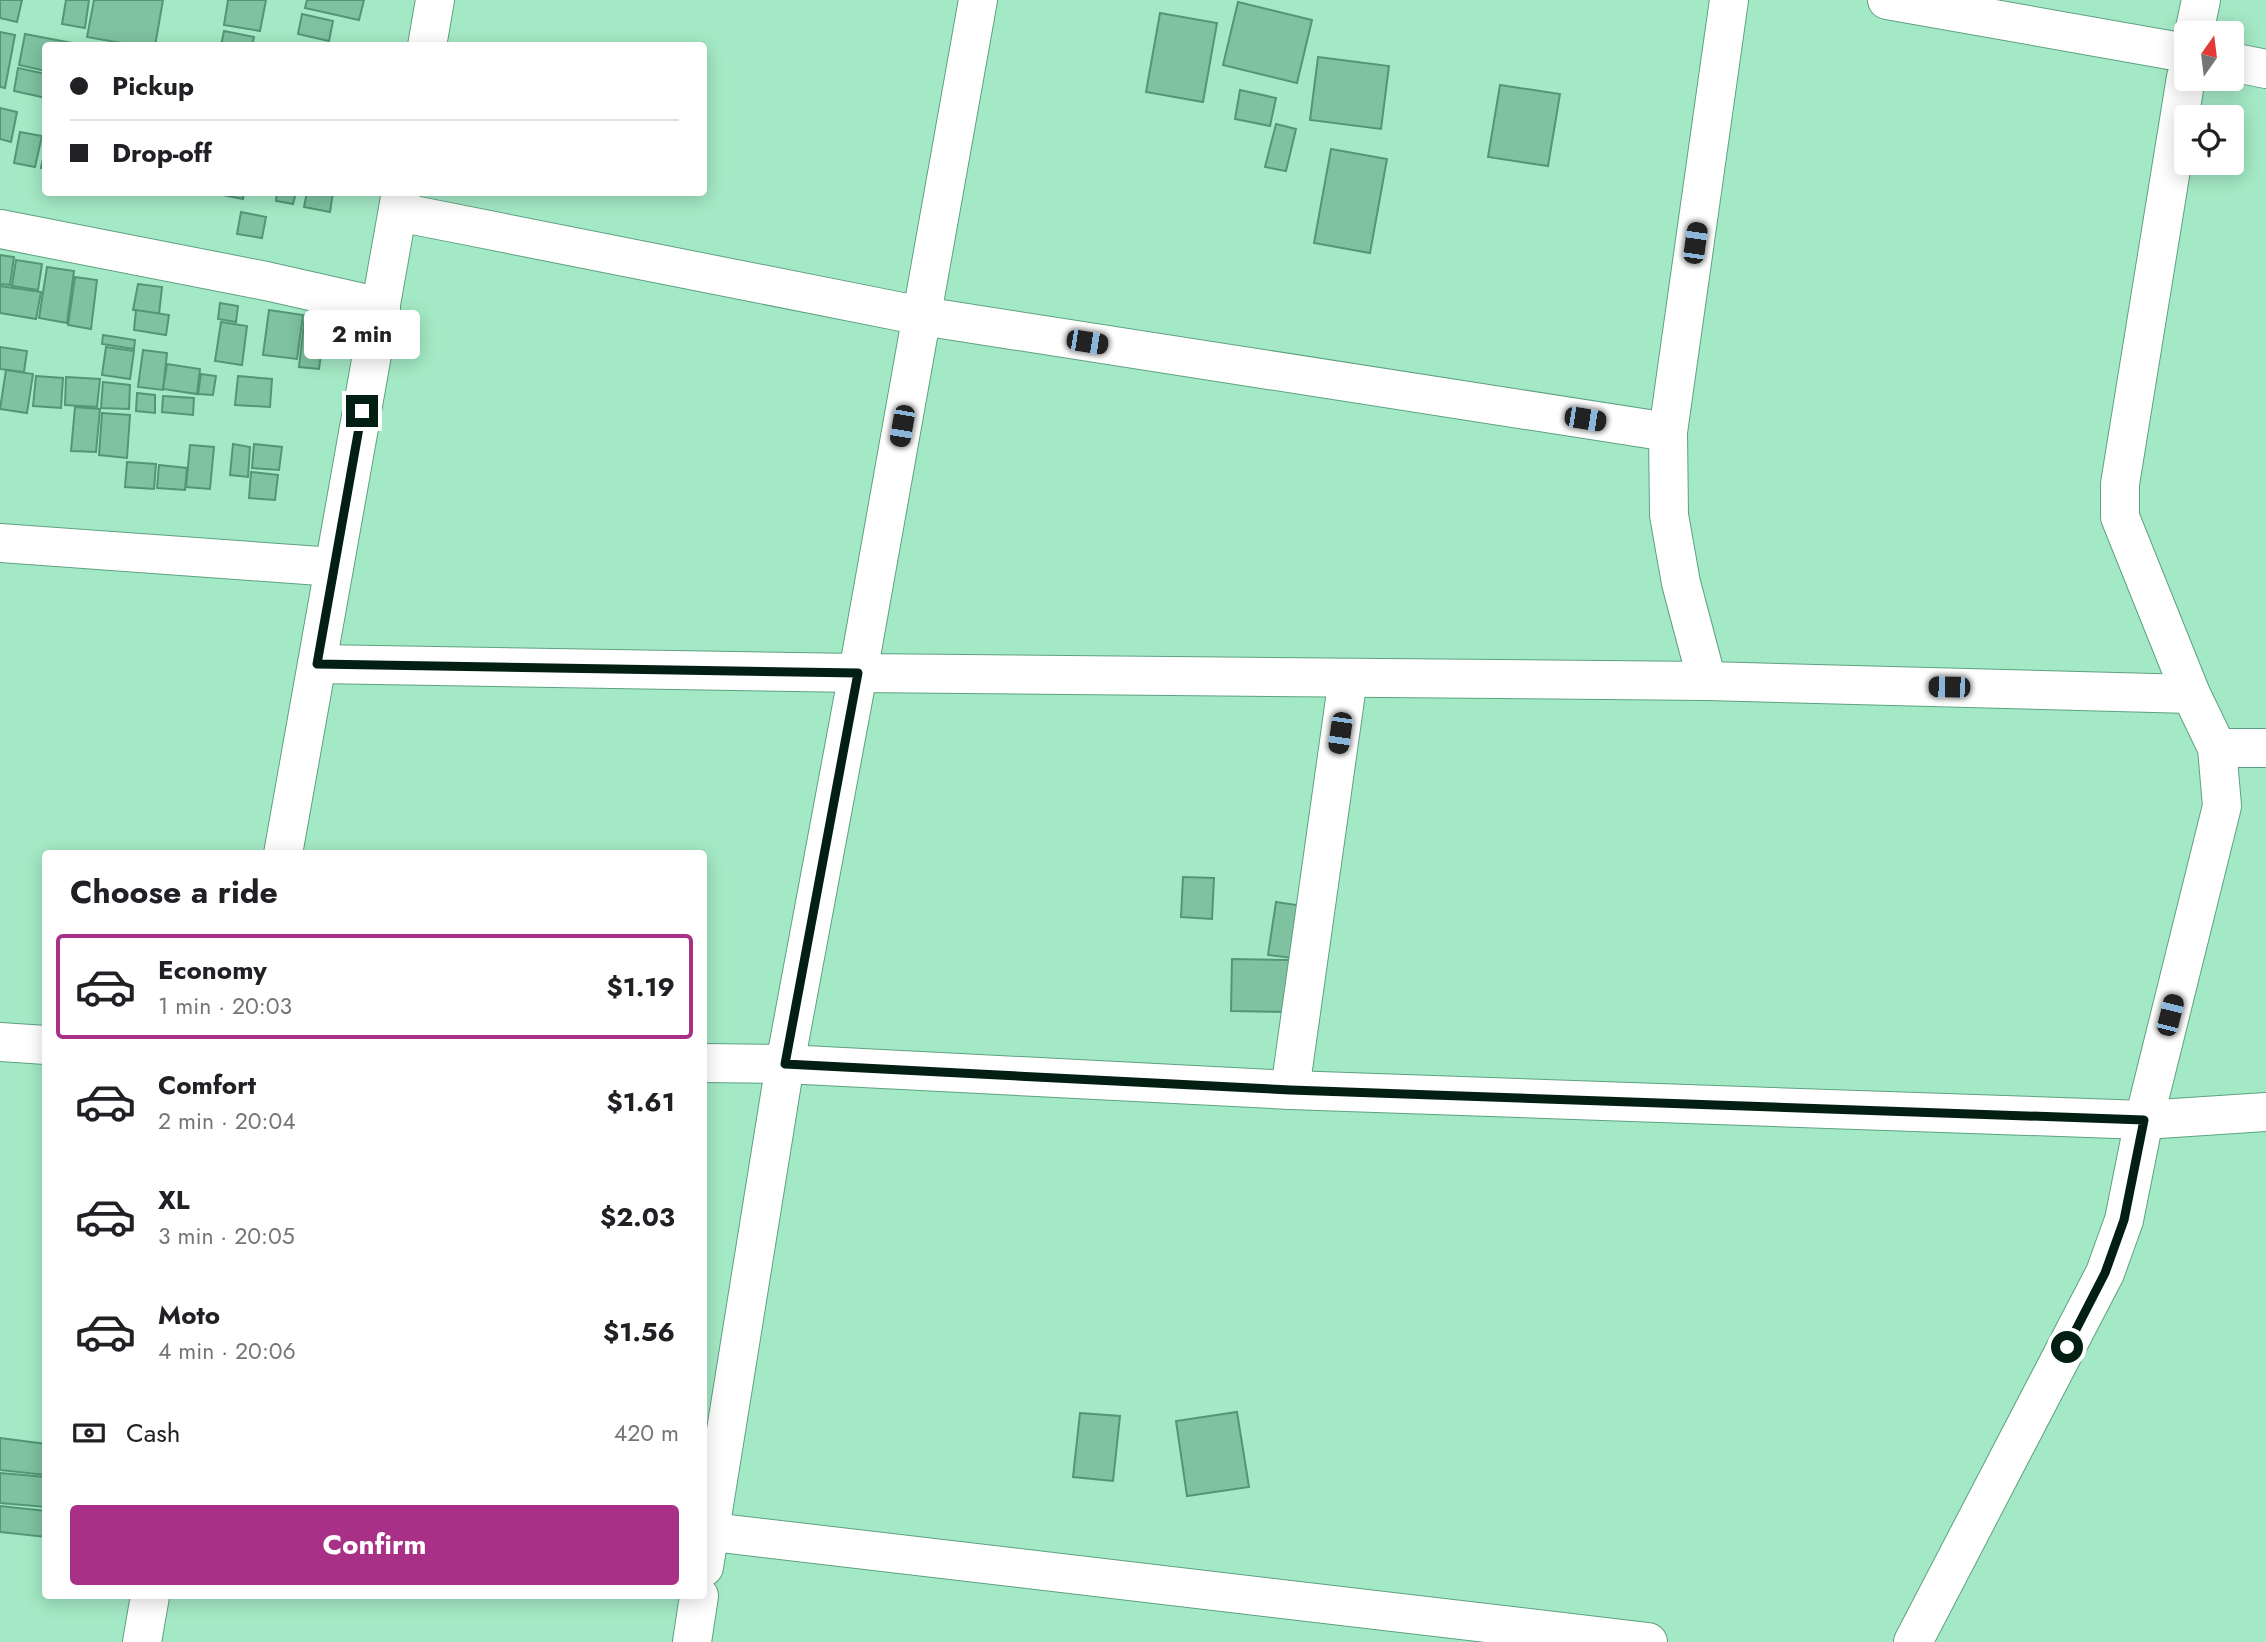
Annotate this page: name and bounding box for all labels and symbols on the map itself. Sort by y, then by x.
north arrow [2174,21,2244,91]
car [1682,221,1709,265]
callout: 2 min [304,310,420,358]
car [1065,328,1110,356]
route end [346,395,378,427]
car [889,403,916,449]
car [1563,405,1608,433]
car [1928,676,1971,698]
car [1327,711,1354,755]
car [2155,992,2186,1038]
route start [2051,1331,2083,1363]

